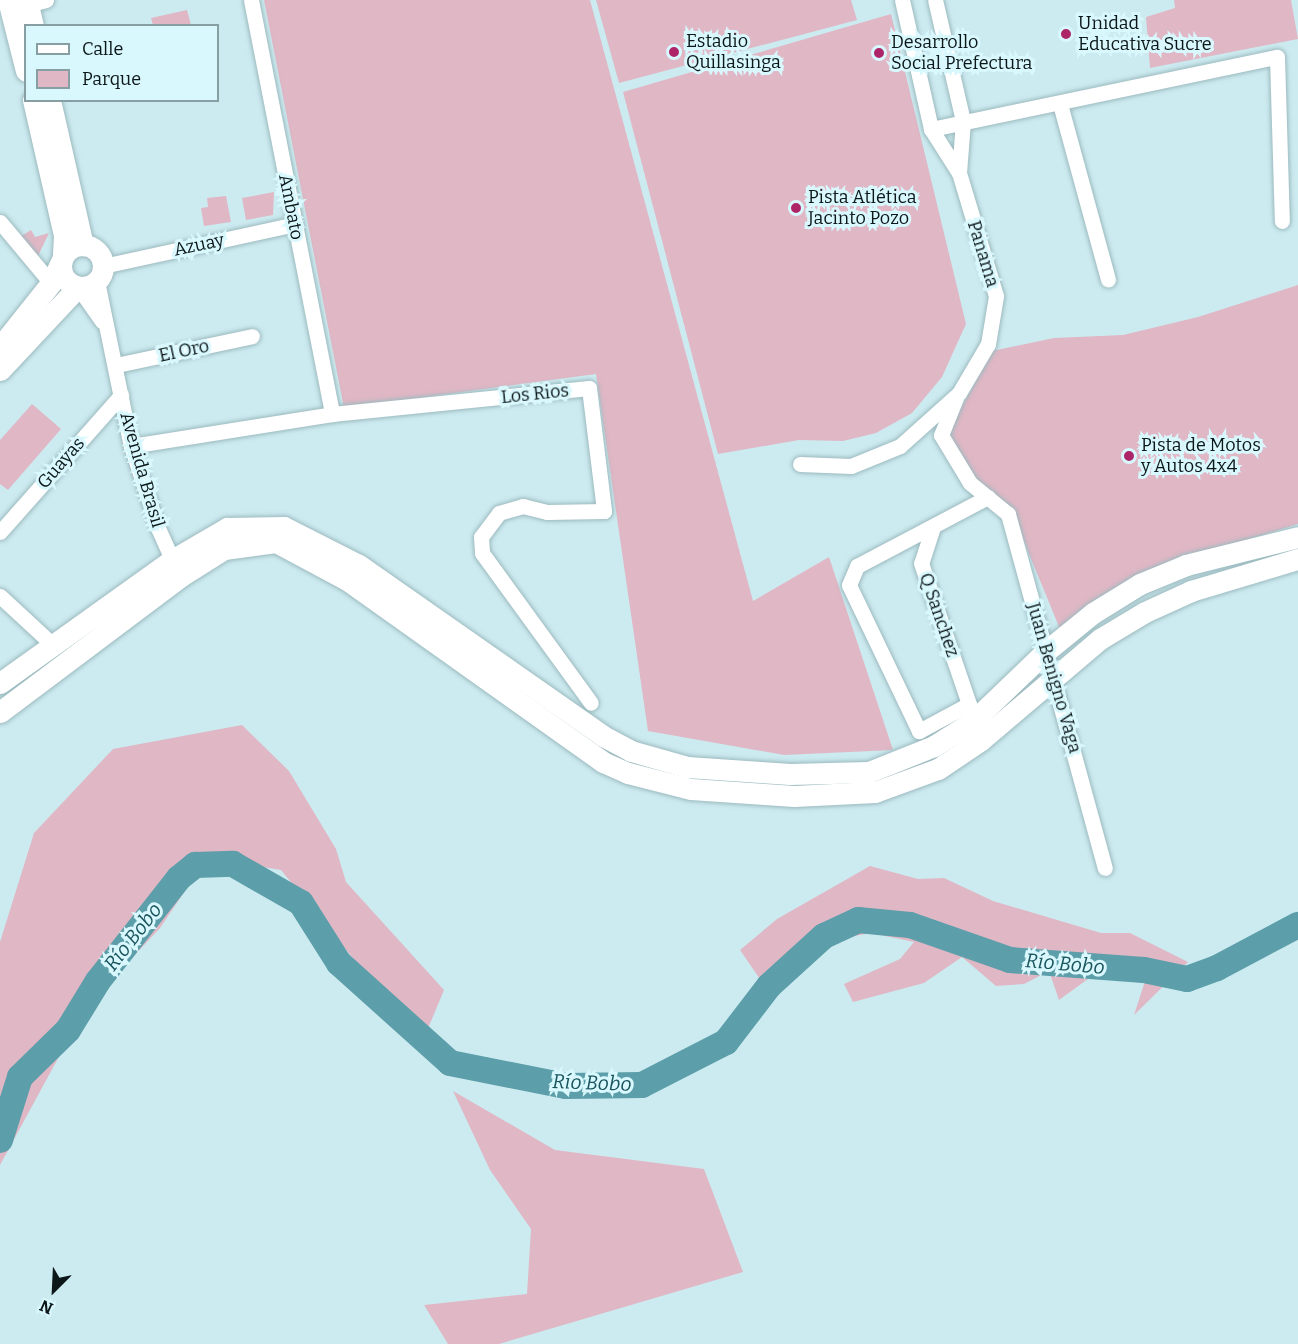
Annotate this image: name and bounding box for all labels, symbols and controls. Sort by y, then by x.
place label: Unidad Educativa Sucre [1078,13,1212,56]
legend [24,24,219,102]
marker: Unidad Educativa Sucre [1059,27,1073,41]
place label: Estadio Quillasinga [686,31,781,74]
place label: Desarrollo Social Prefectura [891,32,1032,74]
text: Calle [82,38,123,60]
marker: Estadio Quillasinga [667,45,681,59]
marker: Desarrollo Social Prefectura [872,46,886,60]
text: Parque [82,68,141,90]
street label: Ambato [274,172,308,242]
place label: Pista Atlética Jacinto Pozo [808,187,917,230]
marker: Pista Atlética Jacinto Pozo [789,201,803,215]
street label: Panama [963,218,1003,290]
street label: Azuay [172,229,226,261]
street label: El Oro [157,335,211,367]
street label: Los Rios [500,380,570,408]
street label: Avenida Brasil [115,410,169,530]
street label: Guayas [33,433,89,493]
place label: Pista de Motos y Autos 4x4 [1141,435,1261,478]
marker: Pista de Motos y Autos 4x4 [1122,449,1136,463]
street label: Q Sanchez [915,570,963,660]
street label: Juan Benigno Vaga [1022,600,1086,756]
water label: Río Bobo [99,898,167,976]
water label: Río Bobo [1024,949,1106,979]
water label: Río Bobo [552,1070,632,1096]
north arrow [24,1260,84,1320]
text: N [37,1296,56,1318]

